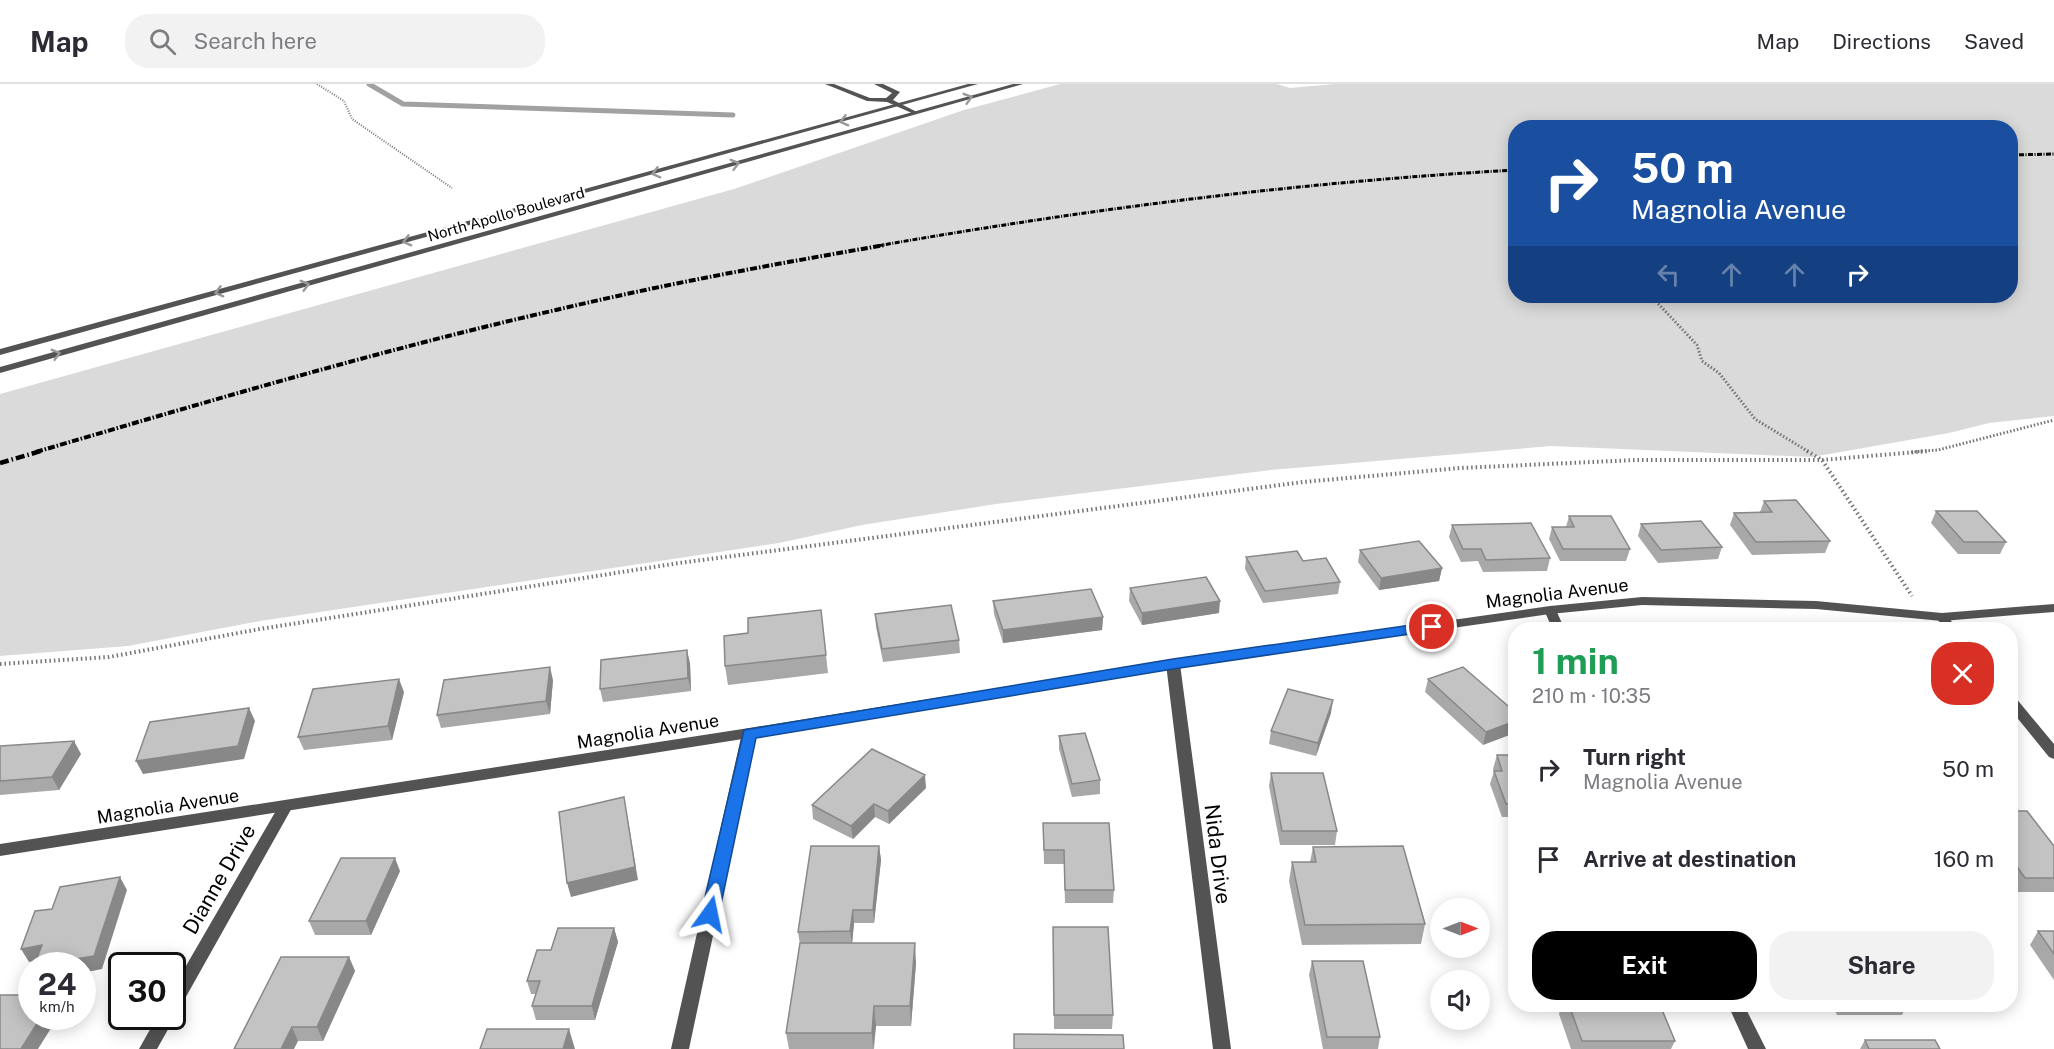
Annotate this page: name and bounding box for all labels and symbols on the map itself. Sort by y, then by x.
one-way arrow [963,93,973,106]
one-way arrow [839,114,850,126]
one-way arrow [729,159,740,171]
one-way arrow [651,165,661,178]
street label: North Apollo Boulevard [426,183,586,245]
one-way arrow [402,233,412,246]
one-way arrow [300,279,310,292]
one-way arrow [214,285,224,297]
one-way arrow [50,349,61,361]
street label: Magnolia Avenue [1484,574,1630,612]
pin [1406,601,1457,652]
street label: Magnolia Avenue [575,709,721,753]
street label: Magnolia Avenue [95,784,241,828]
street label: Nida Drive [1199,803,1237,905]
street label: Dianne Drive [177,820,261,938]
position arrow [678,882,742,946]
north arrow [1430,898,1490,958]
speed limit sign: 30 [108,952,186,1030]

